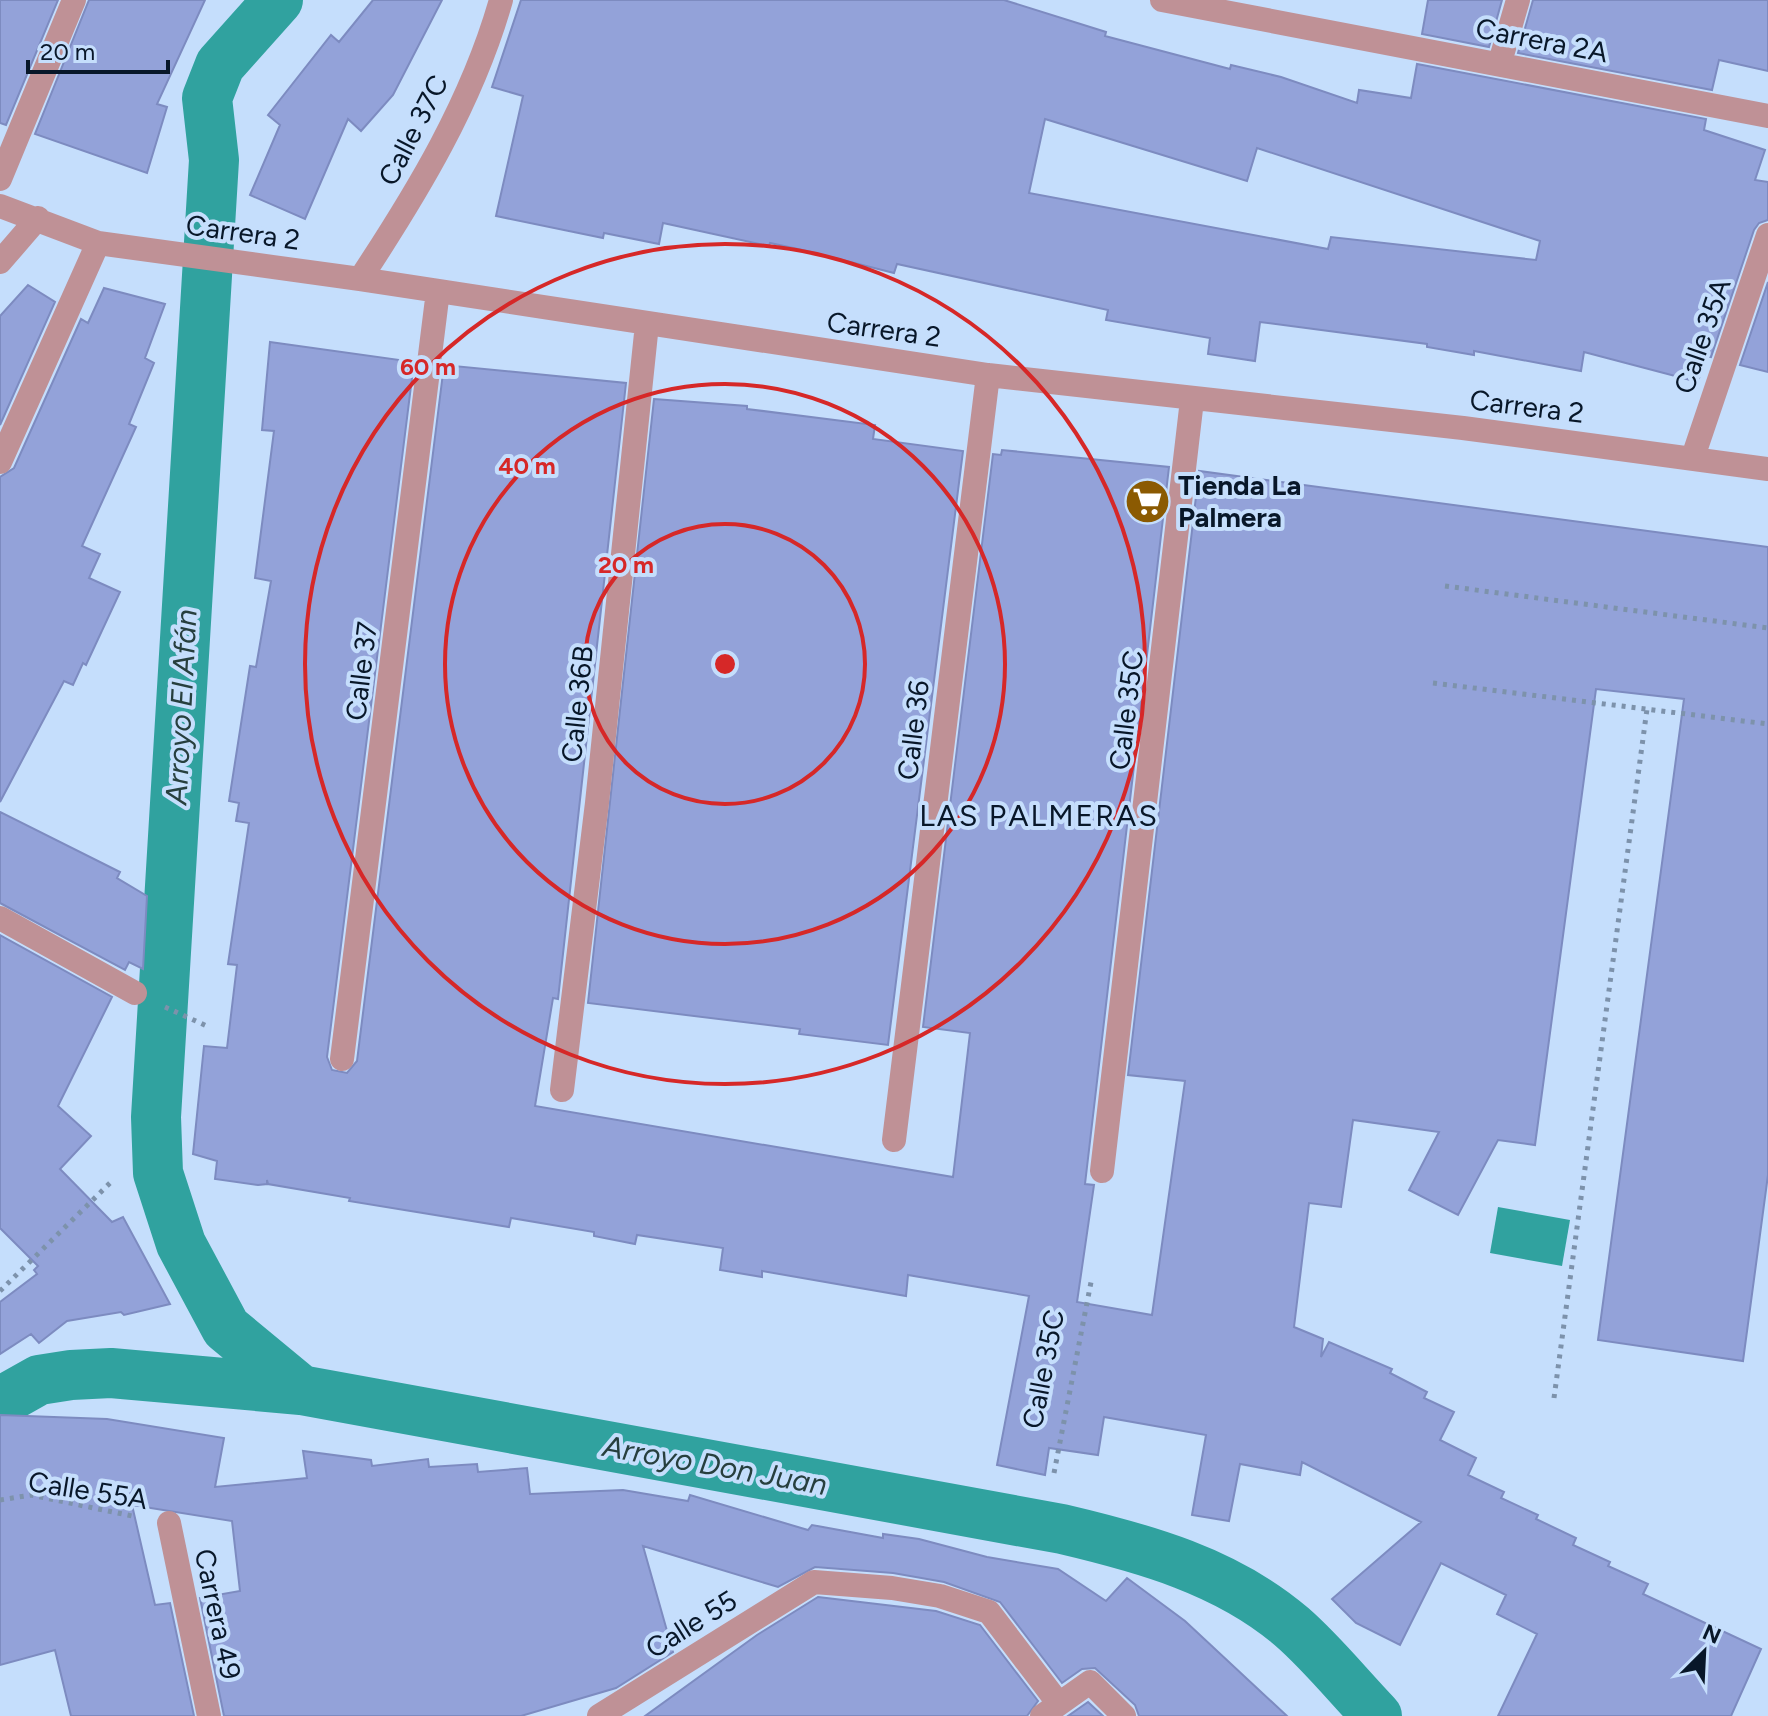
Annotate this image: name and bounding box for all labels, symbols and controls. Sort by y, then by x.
street label: Carrera 2A [1473,11,1611,69]
scale bar [28,24,168,74]
text: 20 m [40,37,95,66]
street label: Calle 37C [371,69,455,191]
street label: Carrera 2 [184,207,302,257]
street label: Calle 35A [1667,274,1738,398]
street label: Carrera 2 [825,304,943,354]
text: 60 m [400,352,456,381]
street label: Carrera 2 [1468,382,1586,430]
text: 40 m [498,451,556,480]
place label: Tienda La Palmera [1178,468,1301,534]
supermarket icon: Tienda La Palmera [1123,477,1171,525]
text: 20 m [598,550,654,579]
water label: Arroyo El Afán [157,608,205,807]
street label: Calle 37 [338,620,384,722]
street label: Calle 36B [554,644,600,764]
street label: Calle 35C [1102,648,1150,772]
centre of rings [711,650,739,678]
street label: Calle 36 [890,678,936,782]
district label: LAS PALMERAS [919,797,1159,834]
street label: Calle 35C [1015,1307,1071,1431]
water label: Arroyo Don Juan [599,1427,830,1503]
street label: Calle 55A [26,1464,150,1516]
street label: Carrera 49 [188,1546,248,1682]
street label: Calle 55 [639,1583,743,1665]
north arrow [1664,1612,1744,1692]
text: N [1699,1618,1725,1650]

